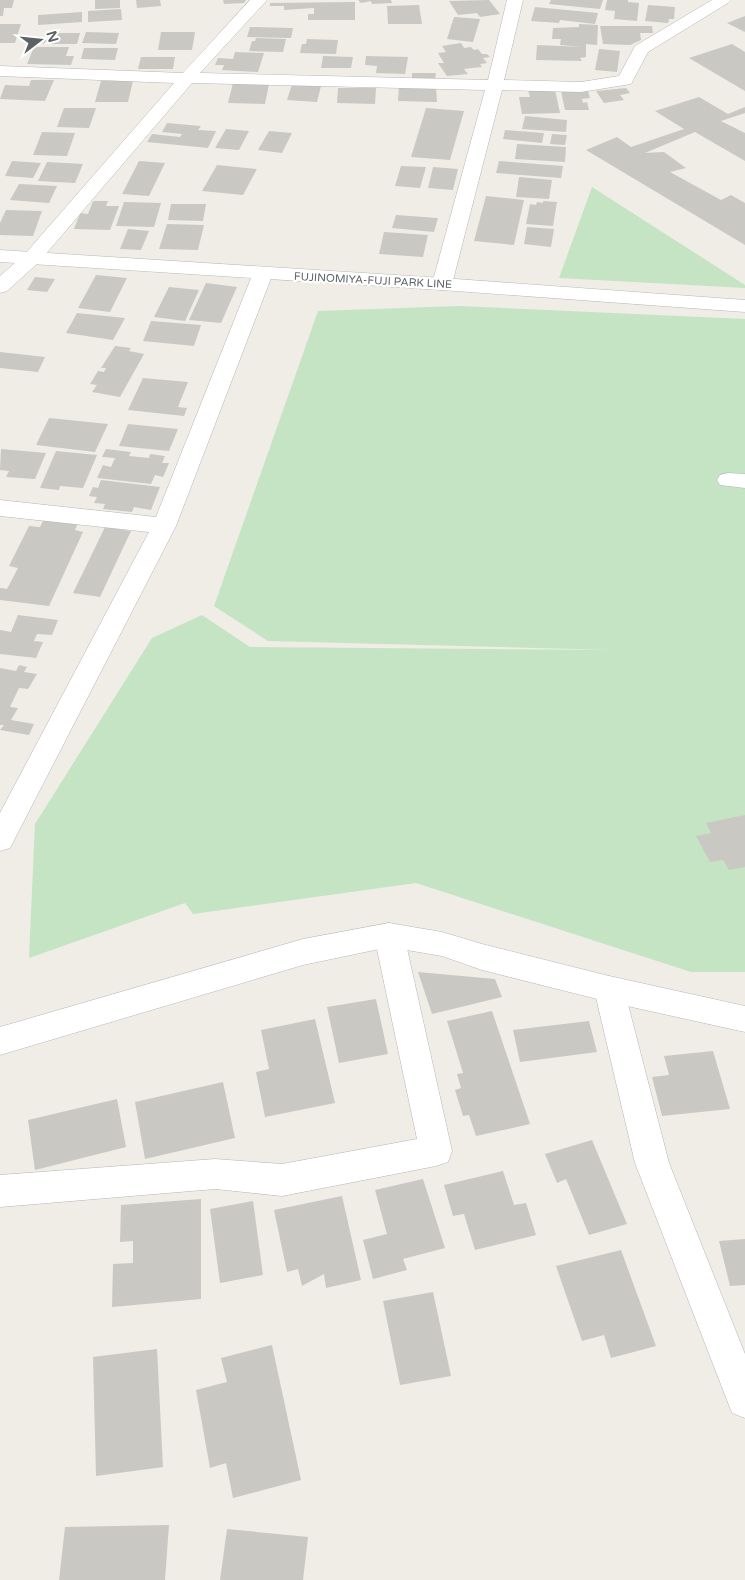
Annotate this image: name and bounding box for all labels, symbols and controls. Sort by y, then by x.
north arrow [15,15,65,65]
text: N [42,29,62,44]
street label: FUJINOMIYA-FUJI PARK LINE [294,270,452,291]

